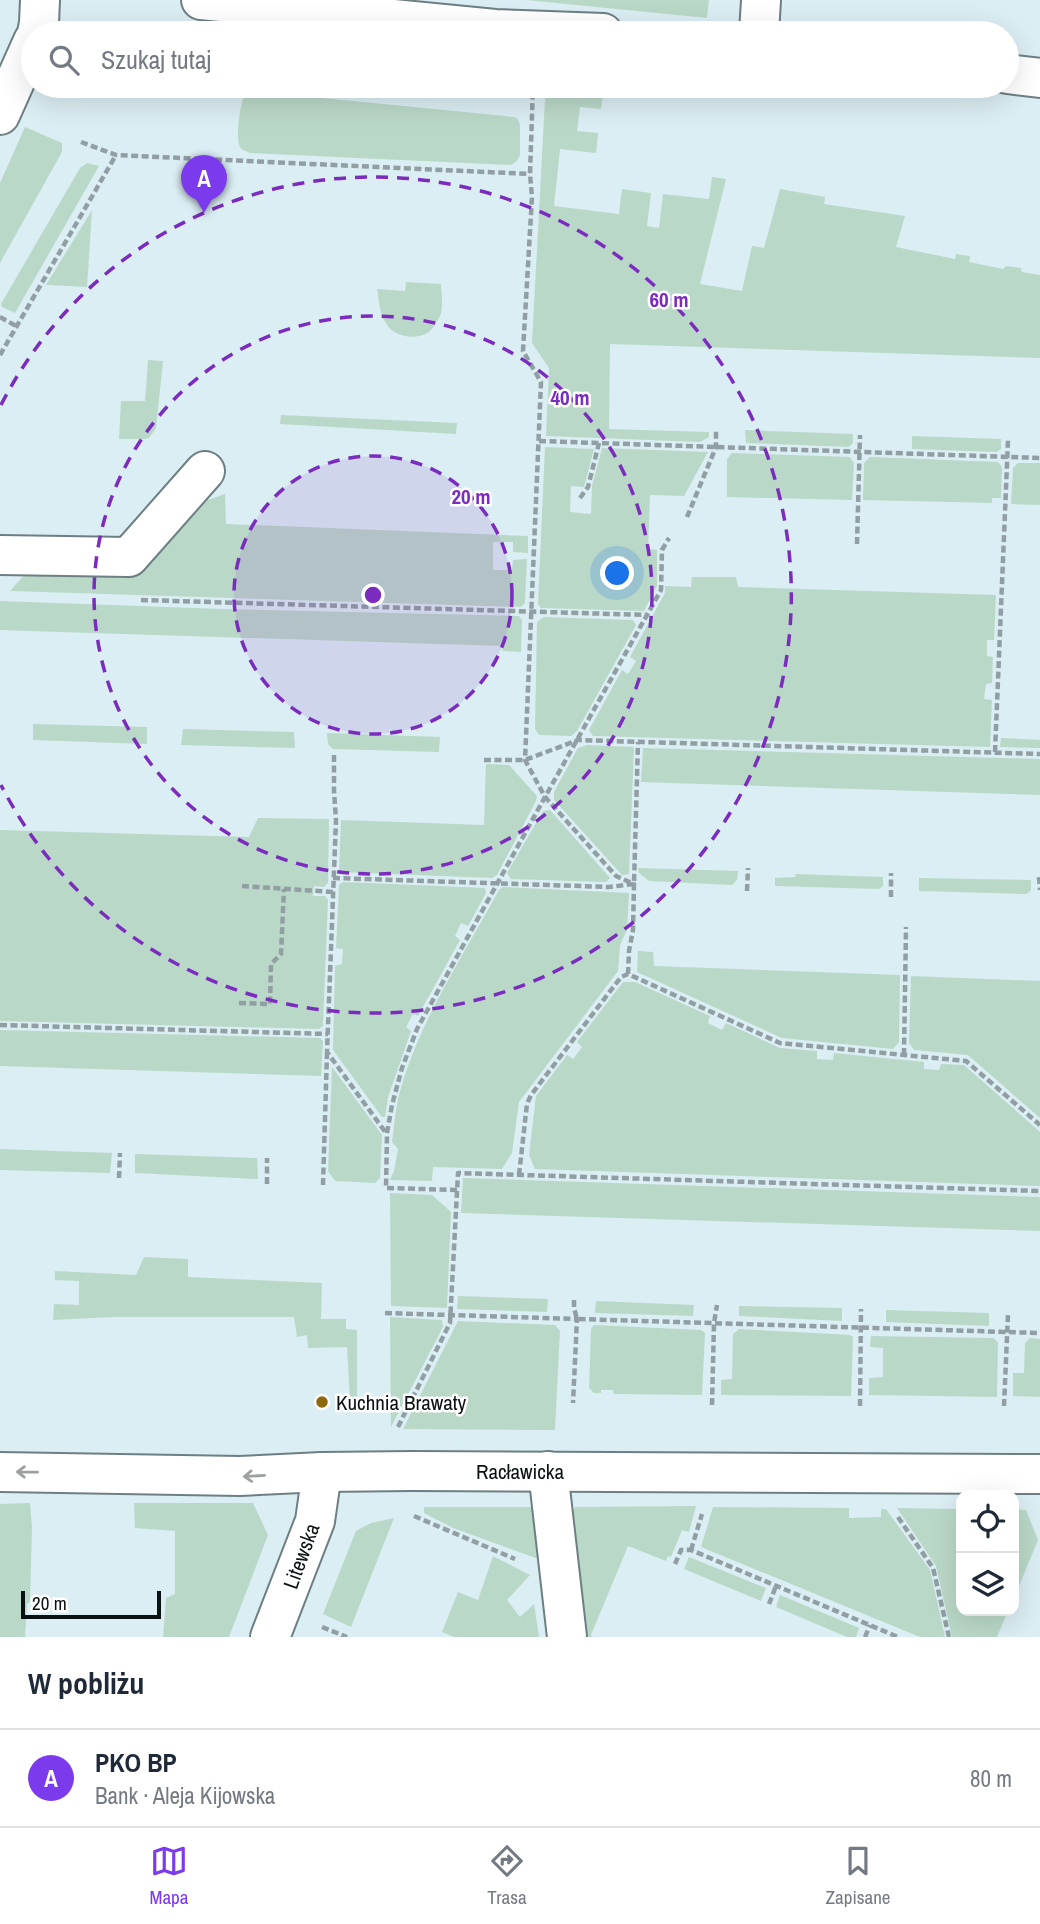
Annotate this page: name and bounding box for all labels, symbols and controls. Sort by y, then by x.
search box [21,21,1019,98]
icon: search [45,41,83,79]
text: Szukaj tutaj [101,42,211,77]
pin: A [181,155,227,213]
text: 60 m [649,285,689,314]
text: 40 m [550,383,590,412]
text: 20 m [451,482,491,511]
your location [600,556,634,590]
centre of rings [361,583,385,607]
place label: Kuchnia Brawaty [336,1388,467,1417]
marker: Kuchnia Brawaty [314,1394,330,1410]
street label: Racławicka [476,1457,564,1486]
one-way arrow [15,1466,38,1479]
one-way arrow [243,1469,266,1482]
map controls [956,1490,1019,1616]
button: locate [956,1490,1019,1553]
street label: Litewska [276,1519,326,1593]
button: layers [956,1553,1019,1616]
scale bar [21,1588,161,1620]
text: 20 m [32,1590,67,1616]
text: W pobliżu [28,1663,144,1703]
text: PKO BP [95,1745,177,1780]
text: A [44,1763,58,1794]
text: 80 m [970,1763,1012,1794]
text: Bank · Aleja Kijowska [95,1780,275,1811]
tab: Mapa [149,1842,188,1910]
tab: Trasa [487,1842,527,1910]
tab: Zapisane [826,1842,891,1910]

